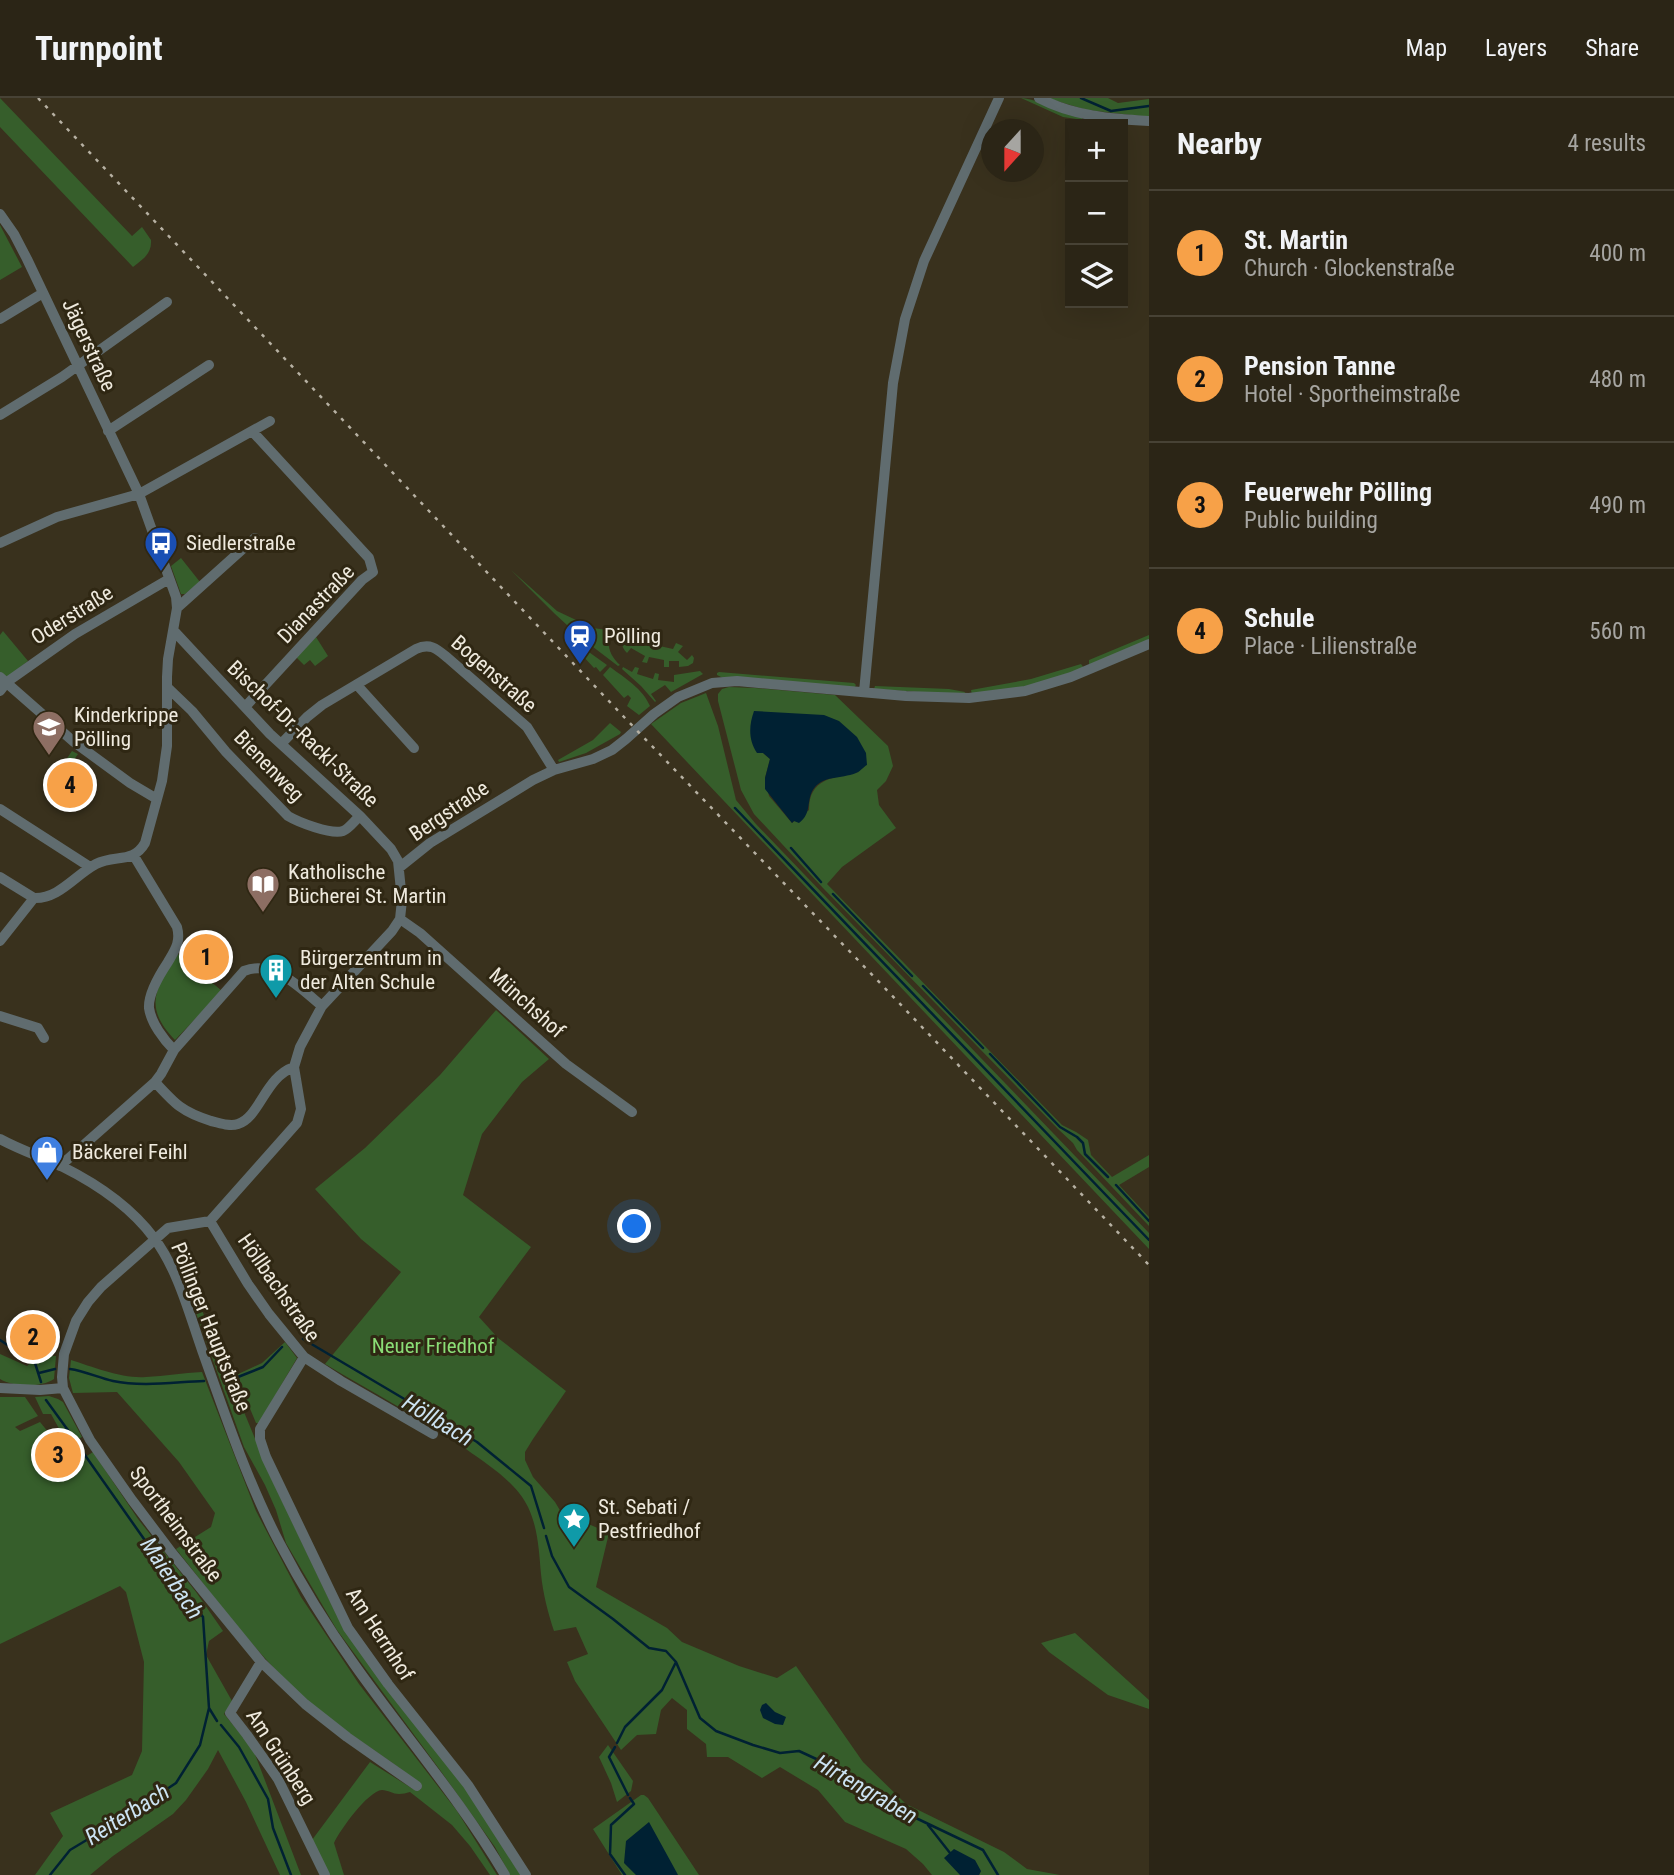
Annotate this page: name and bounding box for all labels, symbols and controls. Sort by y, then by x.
text: Turnpoint [35,29,163,68]
text: Map [1406,34,1447,62]
text: Layers [1485,34,1547,62]
text: Share [1585,34,1639,62]
north arrow [981,119,1044,182]
map controls [1065,119,1128,308]
button: + [1065,119,1128,182]
text: Nearby [1177,126,1262,161]
text: 4 results [1568,130,1646,157]
button: − [1065,182,1128,245]
text: St. Martin [1244,225,1348,255]
text: 1 [1194,240,1206,267]
text: 400 m [1589,240,1646,267]
button: layers [1065,245,1128,308]
text: Church · Glockenstraße [1244,255,1455,282]
street label: Jägerstraße [57,295,121,395]
text: Pension Tanne [1244,351,1395,381]
text: 2 [1194,366,1206,393]
text: 480 m [1589,366,1646,393]
text: Hotel · Sportheimstraße [1244,381,1460,408]
text: Feuerwehr Pölling [1244,477,1432,507]
text: 3 [1194,492,1206,519]
text: 490 m [1589,492,1646,519]
text: Public building [1244,507,1378,534]
bus stop icon: Siedlerstraße [142,524,180,573]
place label: Siedlerstraße [186,531,296,555]
street label: Dianastraße [273,560,359,648]
street label: Oderstraße [27,580,117,650]
text: Schule [1244,603,1315,633]
station icon: Pölling [561,617,599,666]
text: 4 [1194,618,1206,645]
text: 560 m [1589,618,1646,645]
place label: Pölling [604,624,661,648]
street label: Bogenstraße [446,630,542,718]
text: Place · Lilienstraße [1244,633,1417,660]
street label: Bischof-Dr.-Rackl-Straße [223,656,383,812]
place label: Kinderkrippe Pölling [74,703,179,751]
school or university icon: Kinderkrippe Pölling [30,708,68,757]
street label: Bienenweg [229,725,309,807]
pin: 4 [47,759,93,811]
street label: Bergstraße [405,776,493,846]
place label: Katholische Bücherei St. Martin [288,860,446,908]
library icon: Katholische Bücherei St. Martin [244,865,282,914]
pin: 1 [183,931,229,983]
place label: Bürgerzentrum in der Alten Schule [300,946,442,994]
building icon: Bürgerzentrum in der Alten Schule [257,951,295,1000]
street label: Münchshof [484,963,570,1043]
shop icon: Bäckerei Feihl [28,1133,66,1182]
place label: Bäckerei Feihl [72,1140,188,1164]
your location [617,1209,651,1243]
street label: Höllbachstraße [233,1229,325,1347]
street label: Pöllinger Hauptstraße [166,1239,256,1415]
pin: 2 [10,1311,56,1363]
park label: Neuer Friedhof [372,1334,495,1358]
water label: Höllbach [397,1389,478,1452]
pin: 3 [35,1429,81,1481]
street label: Sportheimstraße [125,1462,227,1587]
place label: St. Sebati / Pestfriedhof [598,1495,701,1543]
place icon: St. Sebati / Pestfriedhof [555,1500,593,1549]
water label: Maierbach [134,1532,209,1624]
street label: Am Herrnhof [341,1583,419,1685]
street label: Am Grünberg [241,1705,321,1809]
water label: Hirtengraben [809,1749,922,1830]
water label: Reiterbach [80,1778,174,1851]

